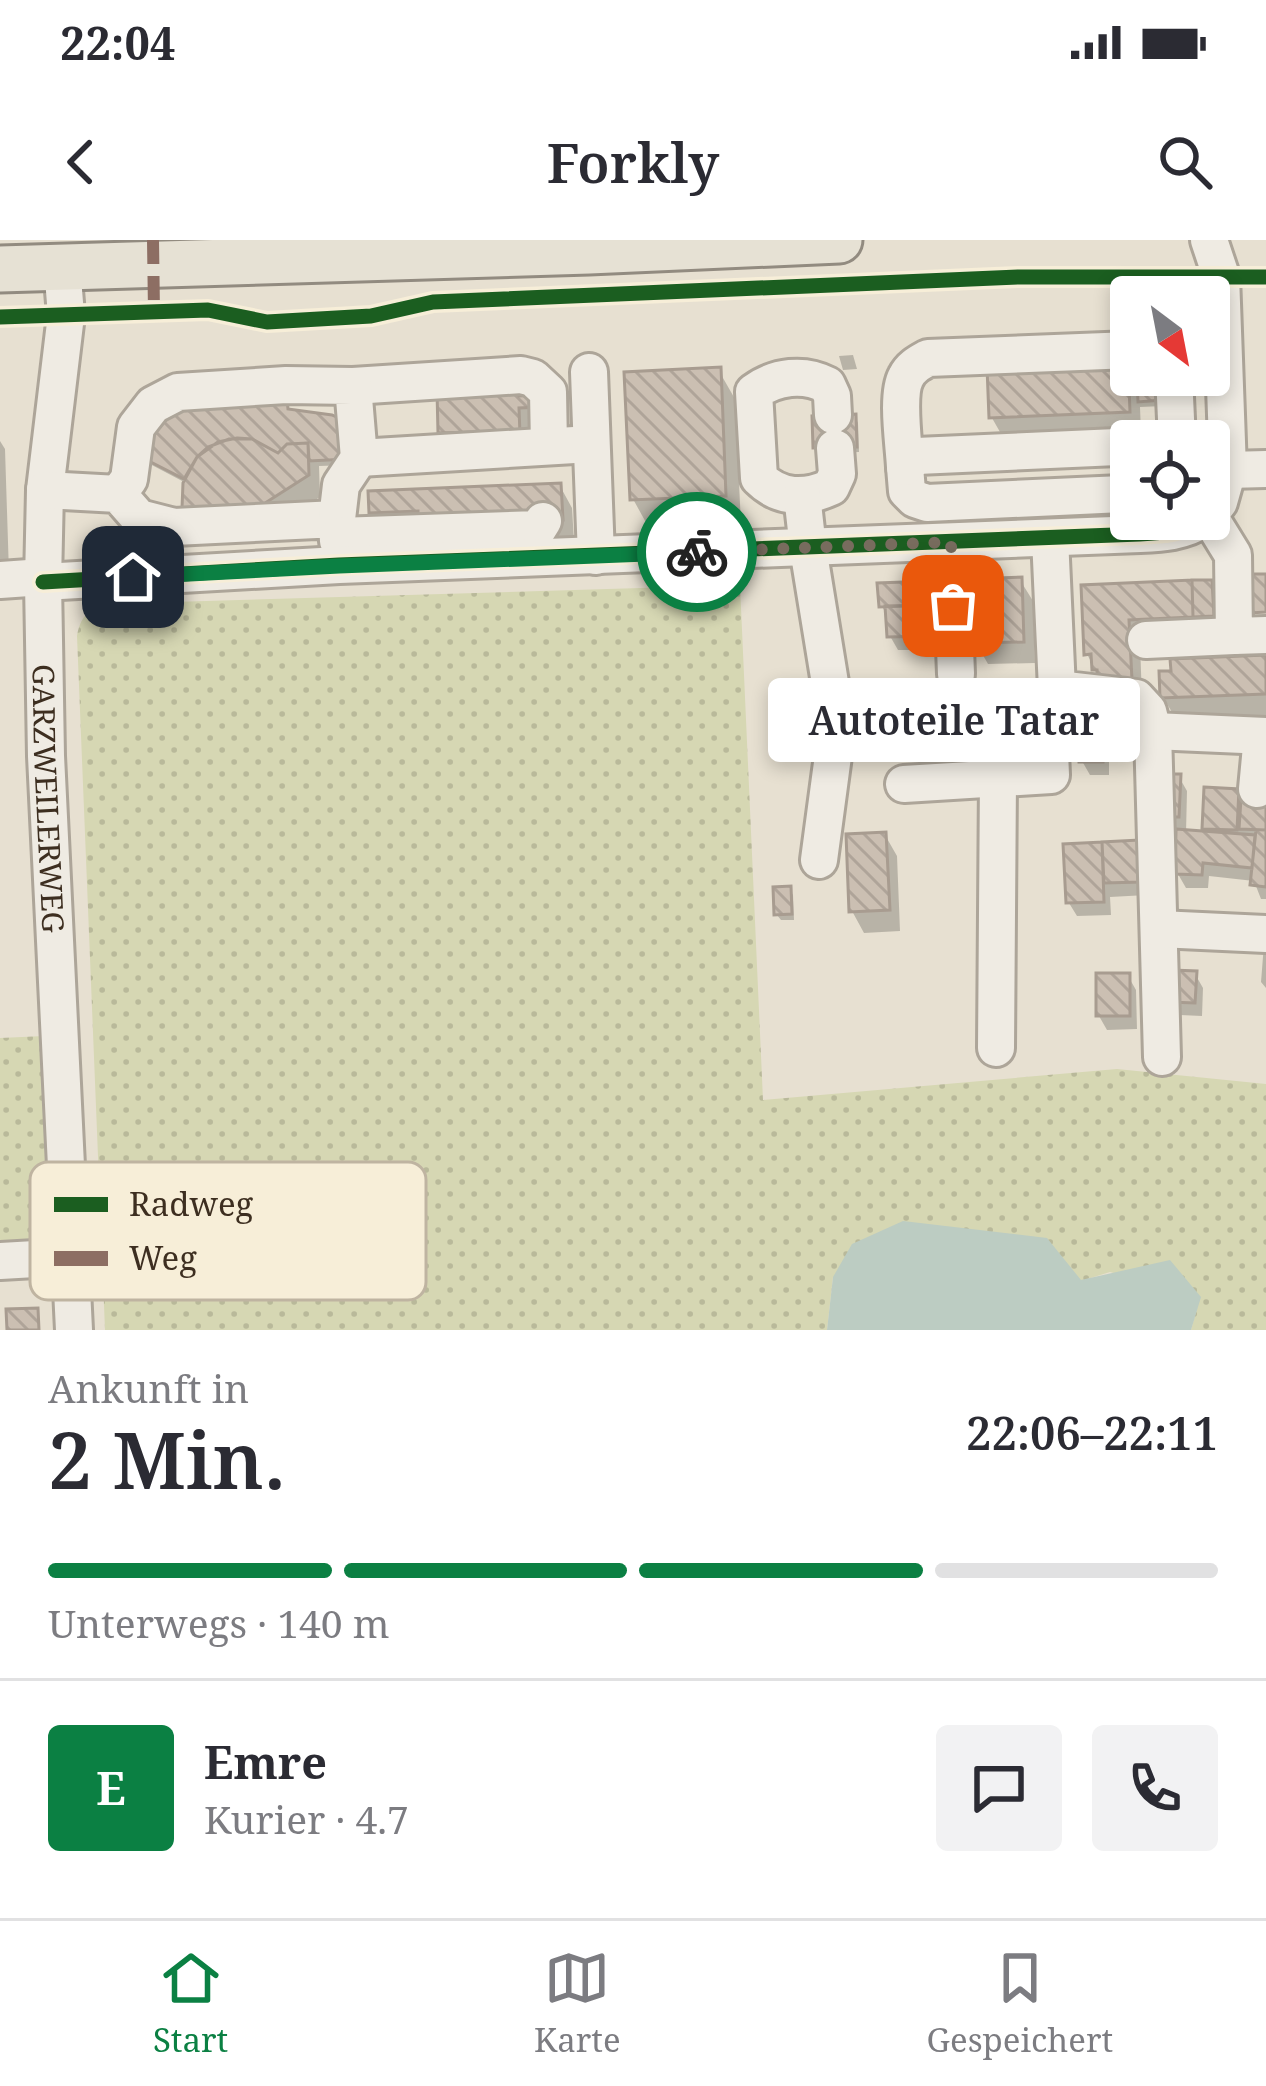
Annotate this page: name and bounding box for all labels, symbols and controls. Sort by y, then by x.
text: 22:04 [60,12,175,73]
text: Forkly [547,125,719,199]
icon: back [48,129,114,195]
icon: search [1152,129,1218,195]
north arrow [1110,276,1230,396]
map controls [1110,276,1230,540]
button: locate [1110,420,1230,540]
courier [637,492,757,612]
icon: bike [664,519,730,585]
pin [82,526,184,628]
icon: home [100,544,166,610]
pin [902,555,1004,657]
icon: bag [920,573,986,639]
street label: GARZWEILERWEG [24,664,75,934]
callout: Autoteile Tatar [767,678,1139,762]
text: Autoteile Tatar [809,693,1099,746]
legend [30,1162,426,1300]
text: Radweg [129,1181,254,1226]
text: Weg [129,1235,197,1280]
text: Ankunft in [48,1361,249,1414]
text: 22:06–22:11 [966,1402,1218,1463]
text: 2 Min. [48,1406,286,1512]
text: Unterwegs · 140 m [48,1596,390,1649]
button: chat [936,1725,1062,1851]
button: phone [1092,1725,1218,1851]
text: Emre [204,1731,327,1792]
text: E [96,1757,126,1818]
text: Kurier · 4.7 [204,1792,409,1845]
tab: Start [153,1945,228,2062]
tab: Karte [534,1945,621,2062]
tab: Gespeichert [926,1945,1113,2062]

